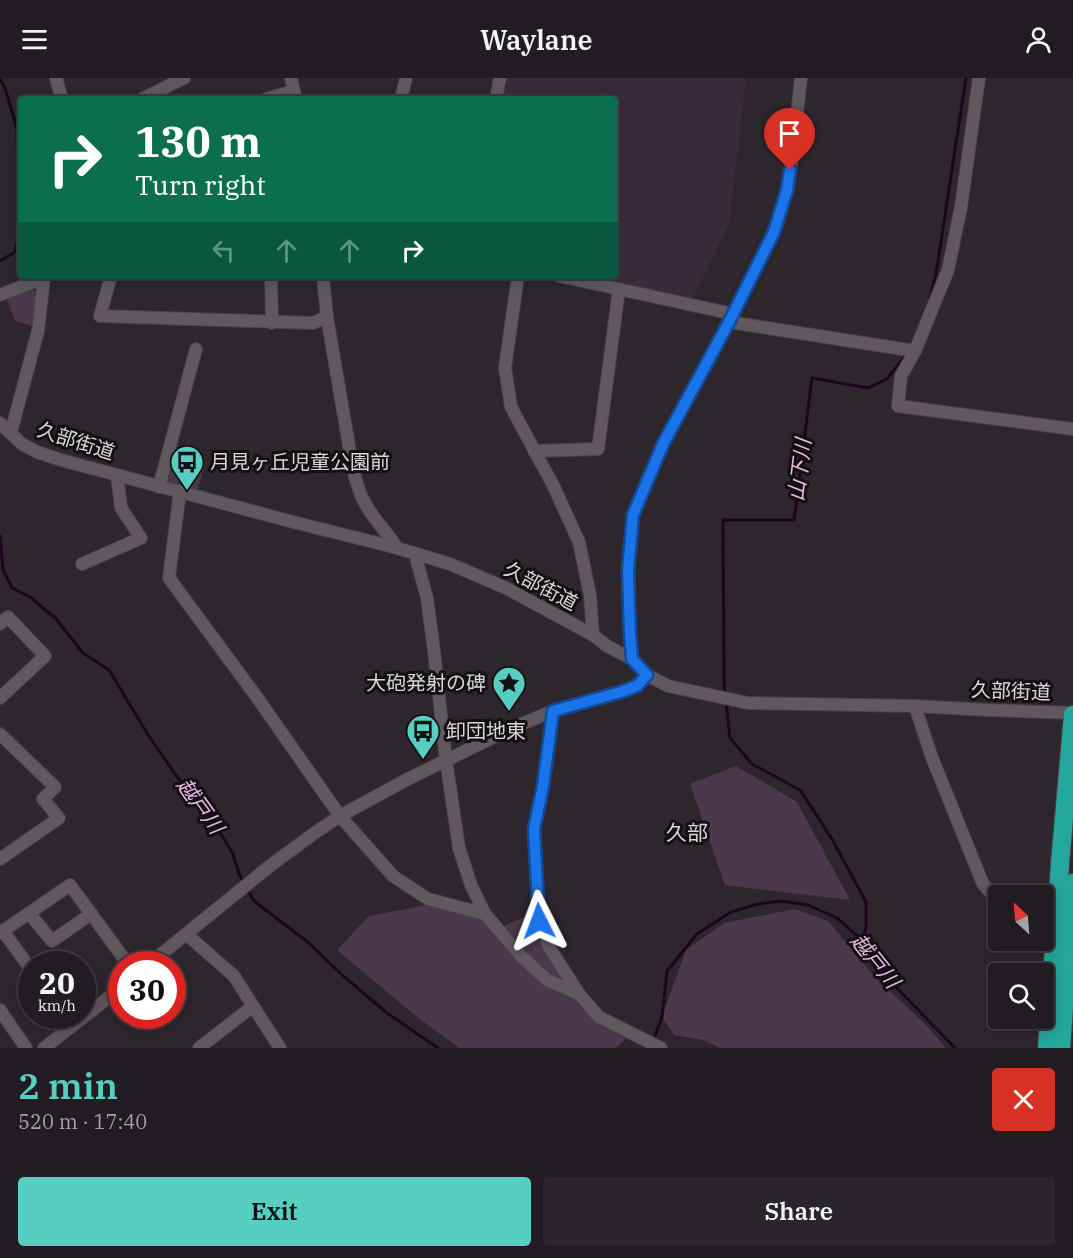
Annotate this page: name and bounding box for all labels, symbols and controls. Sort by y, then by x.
text: Waylane [480,22,593,57]
icon: menu [18,23,51,56]
icon: person [1022,23,1055,56]
pin [764,108,815,170]
text: 130 m [135,114,261,169]
icon: arrive [773,117,806,150]
icon: right [36,120,114,198]
text: Turn right [135,167,266,202]
icon: left [207,234,240,267]
icon: ahead [270,234,303,267]
icon: ahead [333,234,366,267]
icon: right [396,234,429,267]
street label: 久部街道 [34,415,118,466]
water label: 山下川 [781,435,817,503]
bus stop icon: 月見ヶ丘児童公園前 [169,444,205,491]
place label: 月見ヶ丘児童公園前 [210,448,390,475]
street label: 久部街道 [500,555,583,616]
place icon: 大砲発射の碑 [491,665,527,712]
place label: 大砲発射の碑 [366,669,486,696]
street label: 久部街道 [971,676,1051,705]
bus stop icon: 卸団地東 [405,713,441,760]
place label: 卸団地東 [446,717,526,744]
water label: 越戸川 [171,772,232,841]
district label: 久部 [666,818,708,846]
north arrow [988,885,1054,951]
map controls [988,885,1054,1029]
position arrow [507,889,571,953]
water label: 越戸川 [845,927,908,995]
speed limit sign: 30 [108,951,186,1029]
text: 20 [39,963,75,1002]
button: search [988,963,1054,1029]
text: km/h [38,996,76,1015]
text: 2 min [18,1062,118,1109]
button: close [992,1068,1055,1131]
text: 520 m · 17:40 [18,1108,147,1135]
button: Exit [18,1177,531,1246]
button: Share [543,1177,1055,1246]

